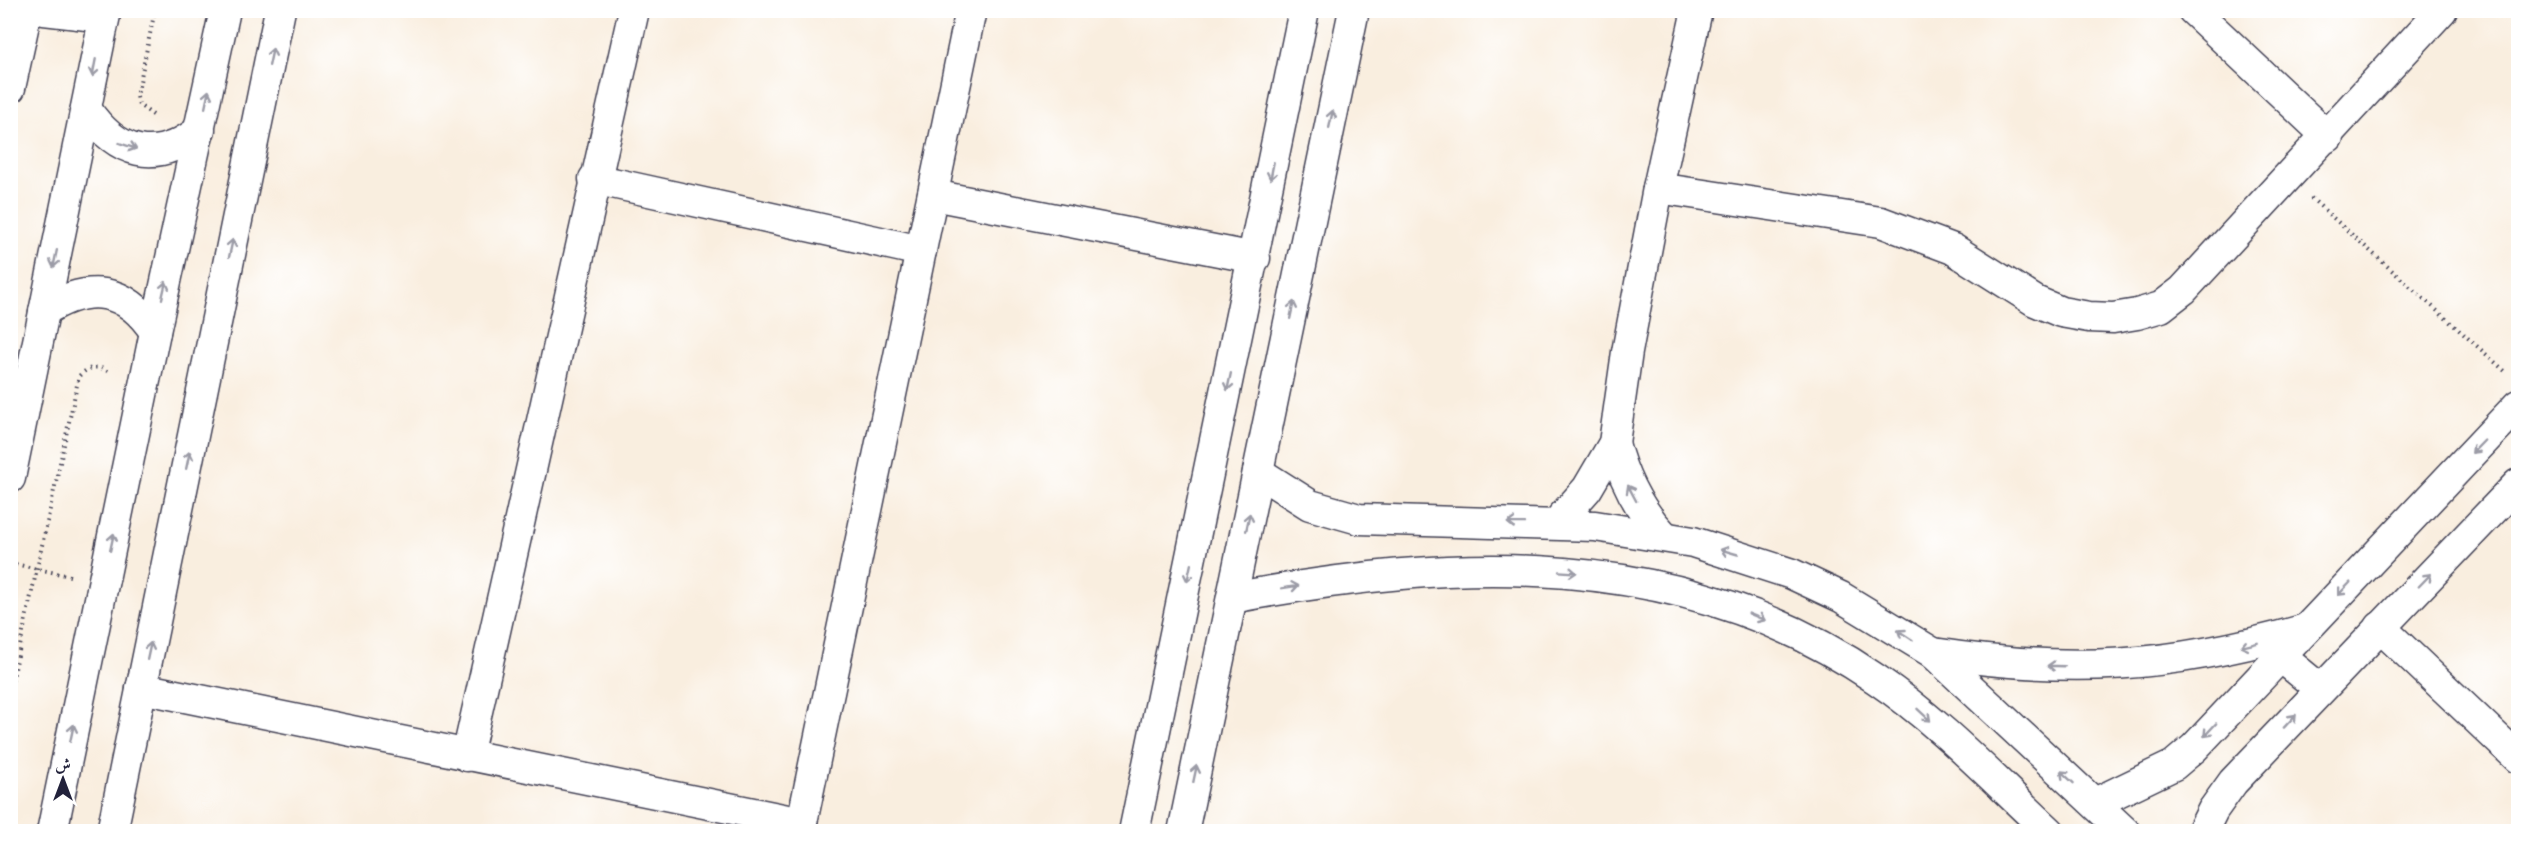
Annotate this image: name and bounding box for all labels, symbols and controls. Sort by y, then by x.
one-way arrow [266,48,277,67]
one-way arrow [88,58,99,77]
one-way arrow [202,90,213,110]
one-way arrow [1326,110,1337,129]
one-way arrow [119,142,137,153]
one-way arrow [1266,161,1277,180]
one-way arrow [226,239,238,258]
one-way arrow [49,249,60,268]
one-way arrow [159,280,171,299]
one-way arrow [1286,301,1298,320]
one-way arrow [1223,372,1234,392]
one-way arrow [2471,440,2485,455]
one-way arrow [183,450,194,470]
one-way arrow [1626,485,1638,502]
one-way arrow [1243,512,1254,532]
one-way arrow [1507,517,1527,529]
one-way arrow [107,533,118,552]
one-way arrow [1720,546,1739,558]
one-way arrow [1183,563,1194,583]
one-way arrow [1557,567,1577,578]
one-way arrow [2418,572,2433,587]
one-way arrow [1279,581,1299,592]
one-way arrow [2337,581,2351,596]
one-way arrow [1747,611,1765,623]
one-way arrow [1897,628,1914,640]
one-way arrow [2240,640,2259,652]
one-way arrow [144,642,155,661]
one-way arrow [2047,660,2066,672]
one-way arrow [1916,708,1931,722]
one-way arrow [2283,713,2298,728]
one-way arrow [2203,723,2217,738]
one-way arrow [67,724,78,743]
north arrow [33,749,93,809]
text: ش [55,758,71,774]
one-way arrow [1190,765,1201,784]
one-way arrow [2060,770,2075,784]

